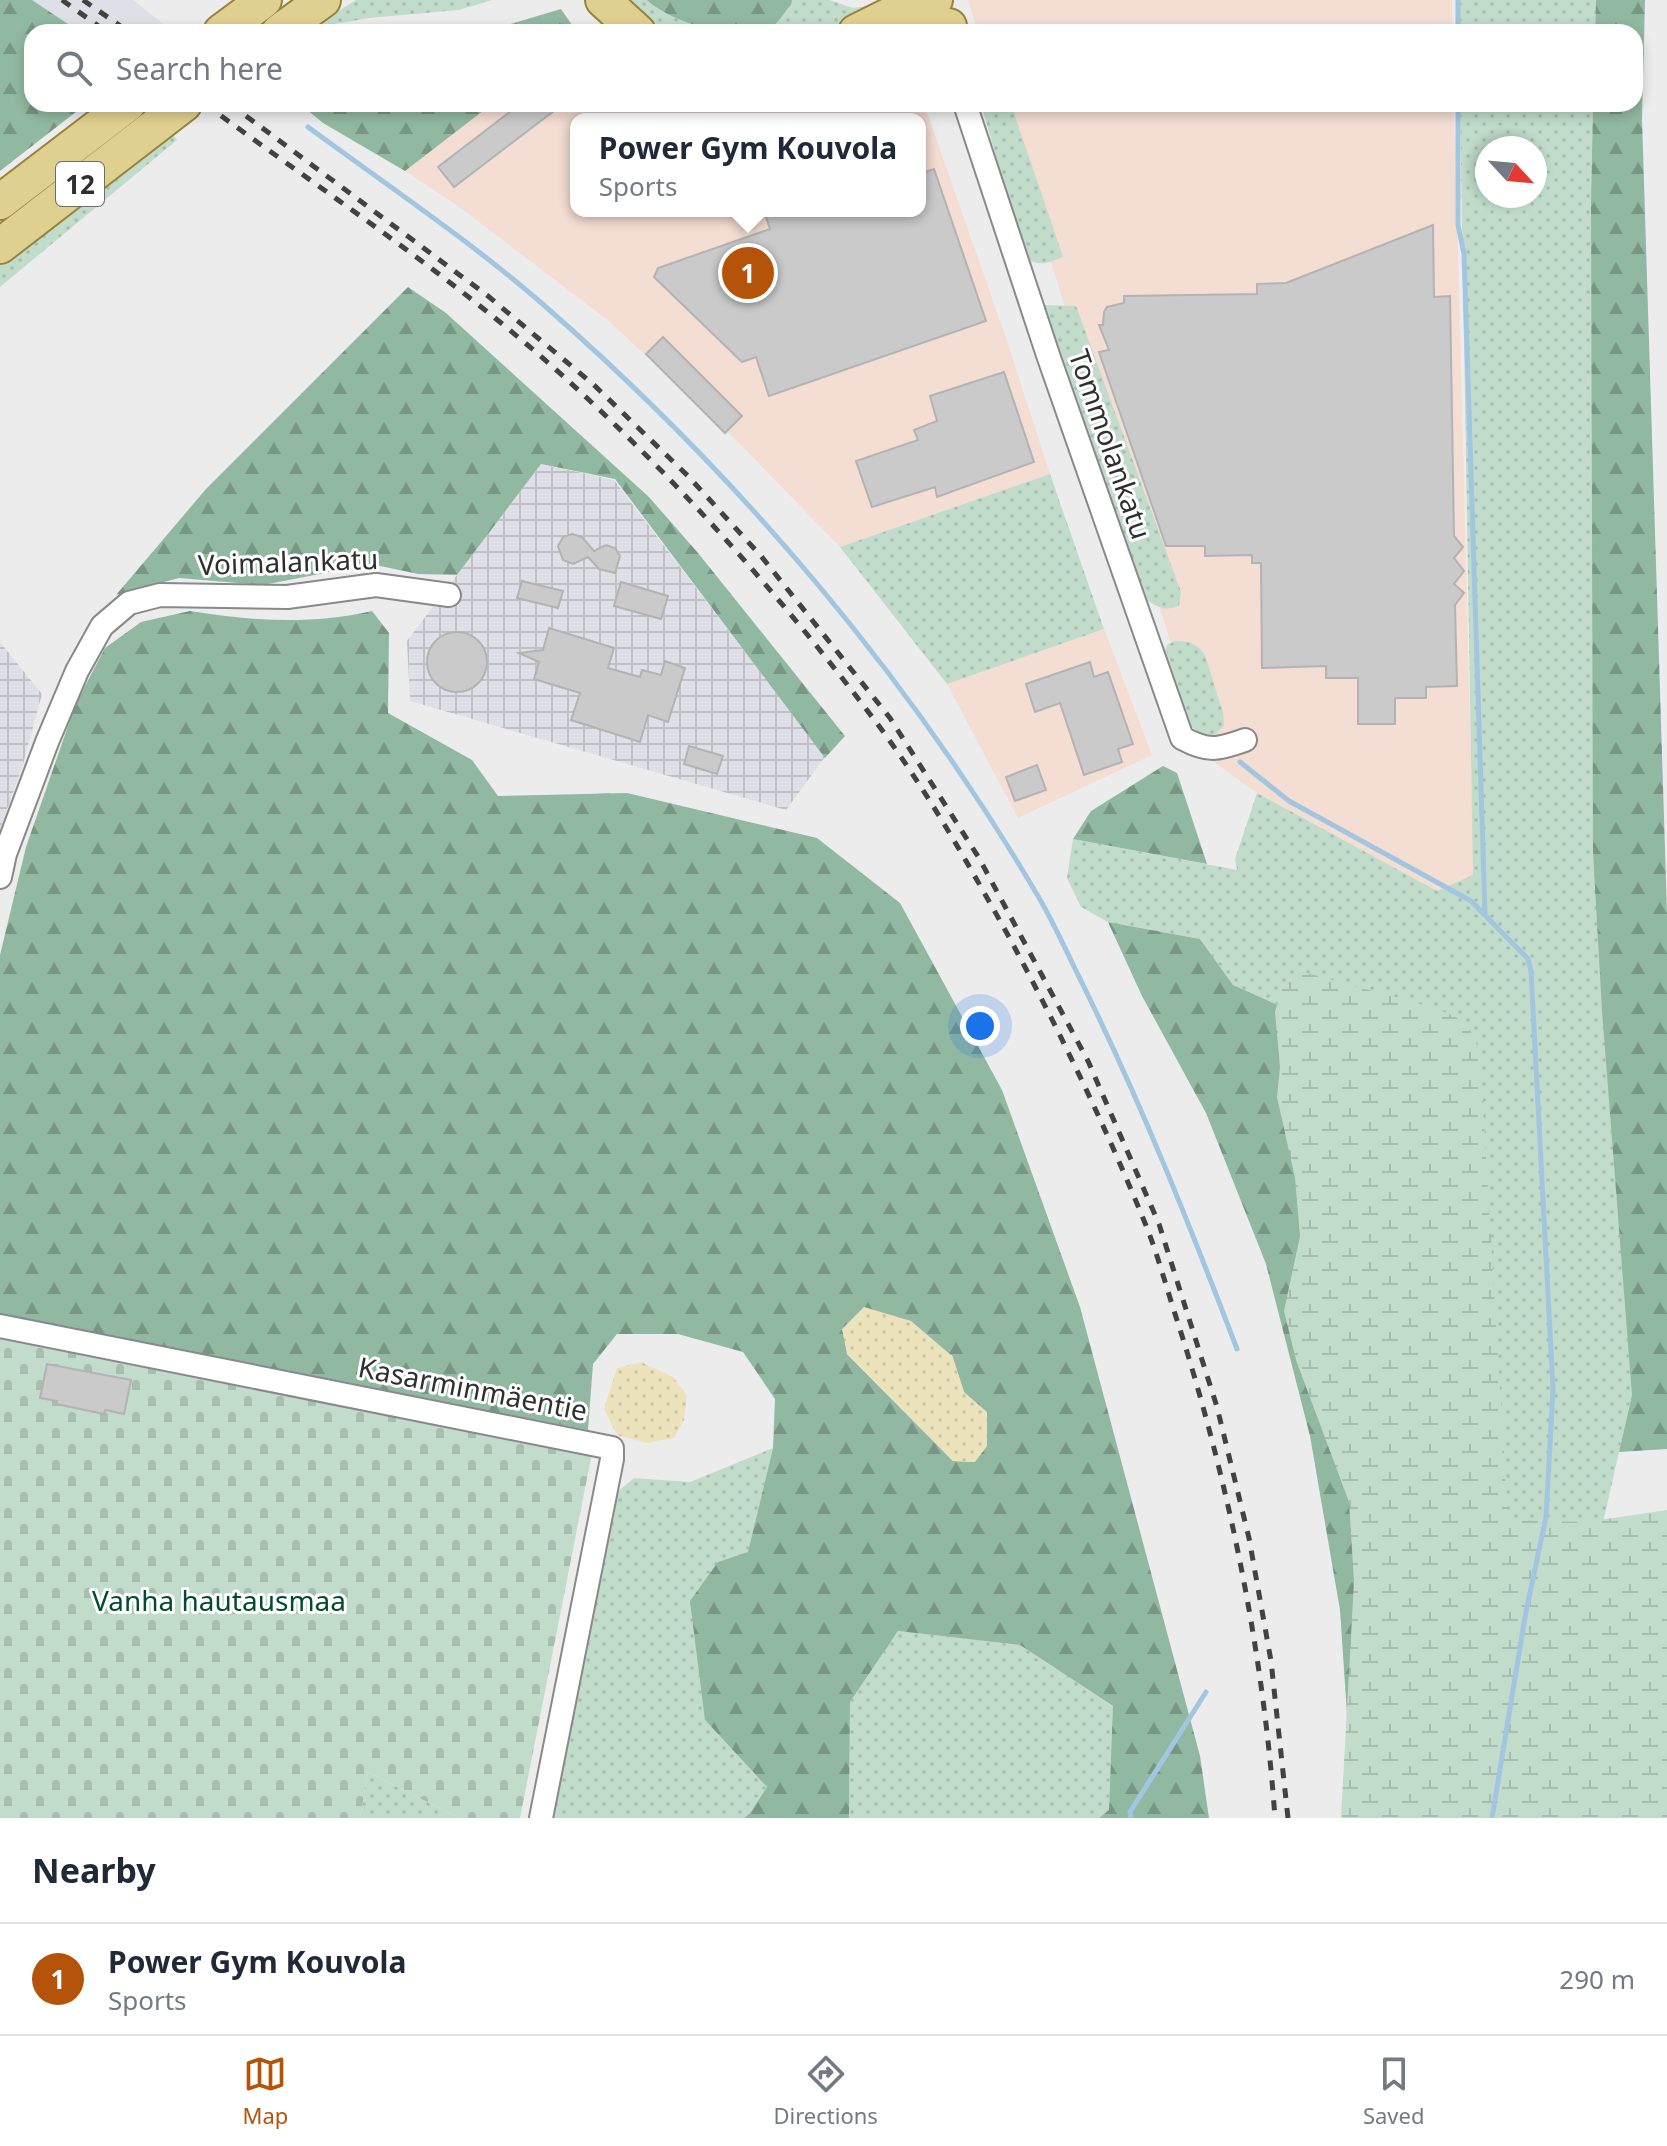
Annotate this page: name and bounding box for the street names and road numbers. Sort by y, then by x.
road number: 12 [56,162,104,206]
street label: Tommolankatu [1061,344,1161,544]
street label: Voimalankatu [197,539,379,583]
street label: Kasarminmäentie [355,1347,591,1429]

